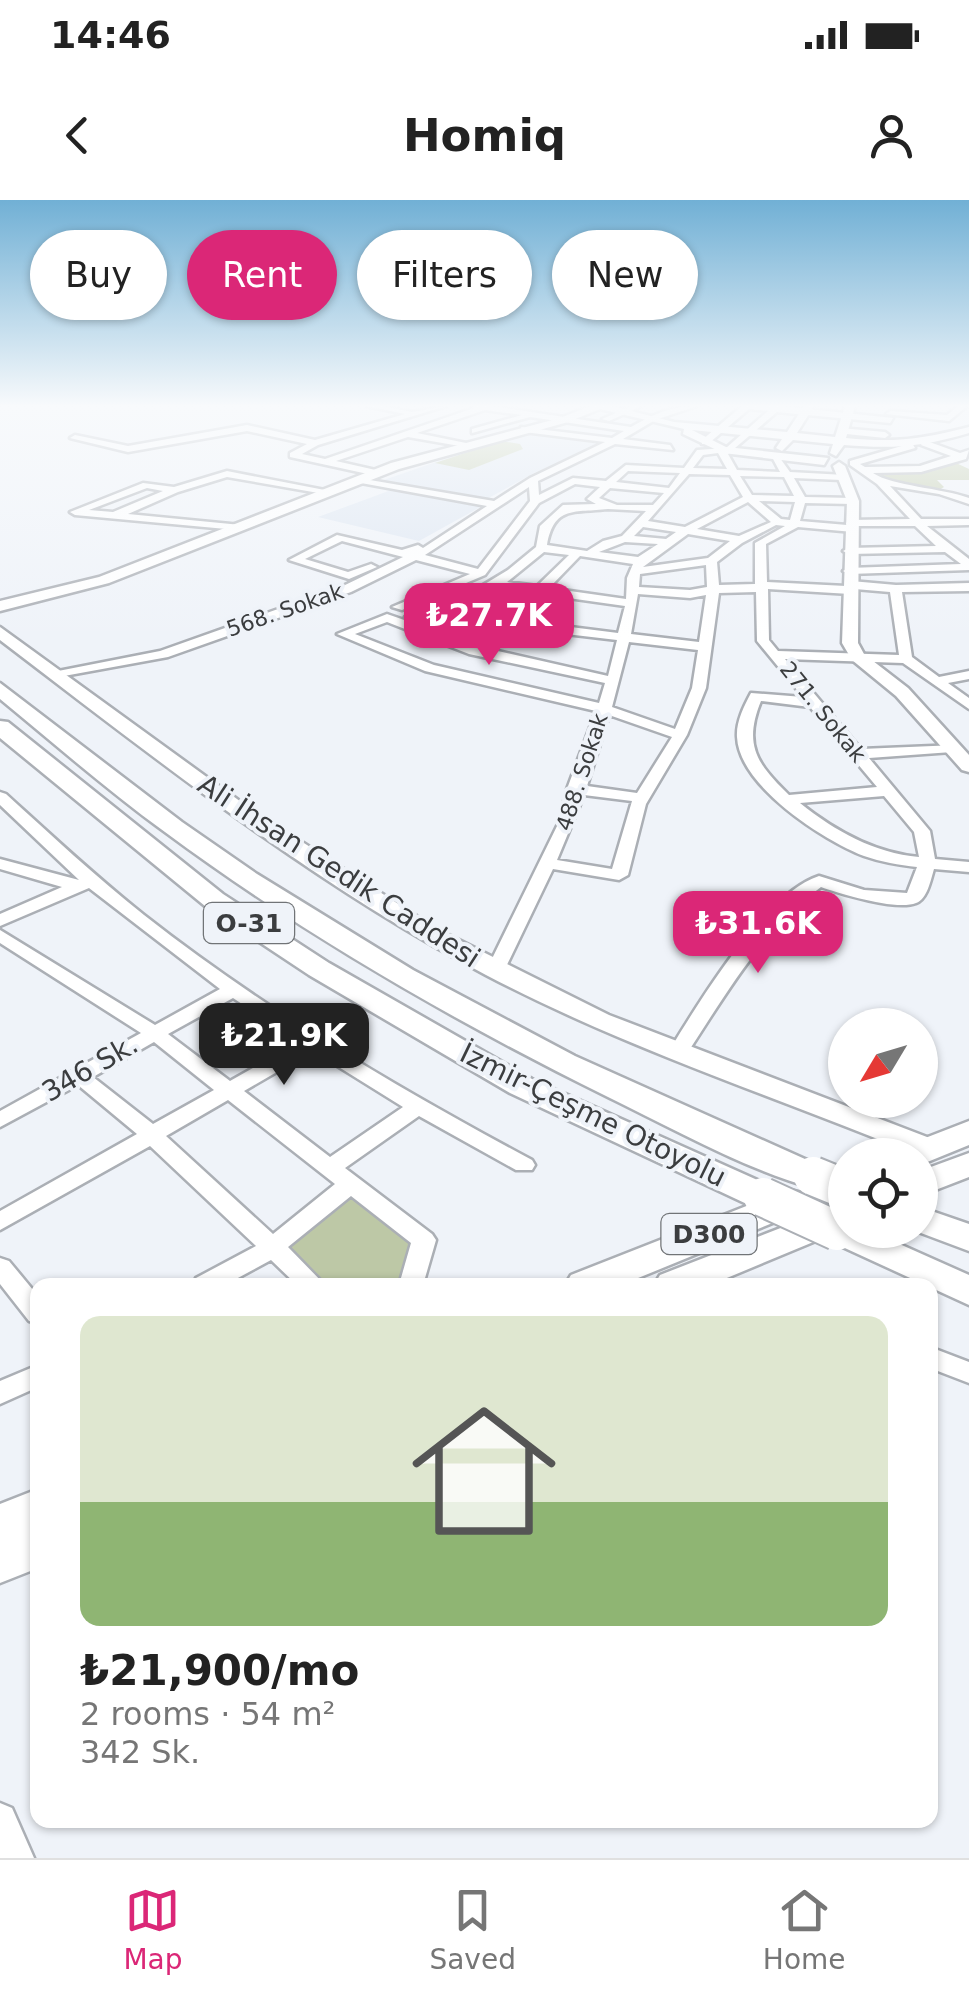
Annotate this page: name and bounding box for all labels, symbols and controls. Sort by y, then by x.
text: 14:46 [50,13,171,57]
icon: back [50,108,105,163]
icon: person [864,108,919,163]
text: Homiq [403,109,566,162]
chip: Buy [30,230,167,320]
chip: Rent [187,230,337,320]
chip: Filters [357,230,532,320]
chip: New [552,230,698,320]
street label: 568. Sokak [223,578,347,642]
pin: ₺27.7K [408,583,570,668]
text: ₺27.7K [426,596,552,634]
street label: 271. Sokak [775,657,871,767]
street label: 488. Sokak [551,710,613,834]
street label: Ali İhsan Gedik Caddesi [192,767,486,975]
pin: ₺31.6K [677,891,839,976]
road number: O-31 [204,903,294,943]
text: ₺31.6K [695,904,821,942]
pin: ₺21.9K [203,1003,365,1088]
north arrow [828,1008,938,1118]
map controls [828,1008,938,1248]
text: ₺21.9K [221,1016,347,1054]
street label: 346 Sk. [36,1027,144,1109]
street label: İzmir-Çeşme Otoyolu [455,1036,731,1194]
button: locate [828,1138,938,1248]
road number: D300 [662,1214,756,1254]
icon: home [394,1381,574,1561]
text: ₺21,900/mo [80,1646,359,1695]
text: 2 rooms · 54 m² [80,1695,335,1733]
text: 342 Sk. [80,1733,200,1771]
tab: Map [123,1883,183,1976]
tab: Saved [429,1883,516,1976]
tab: Home [763,1883,846,1976]

